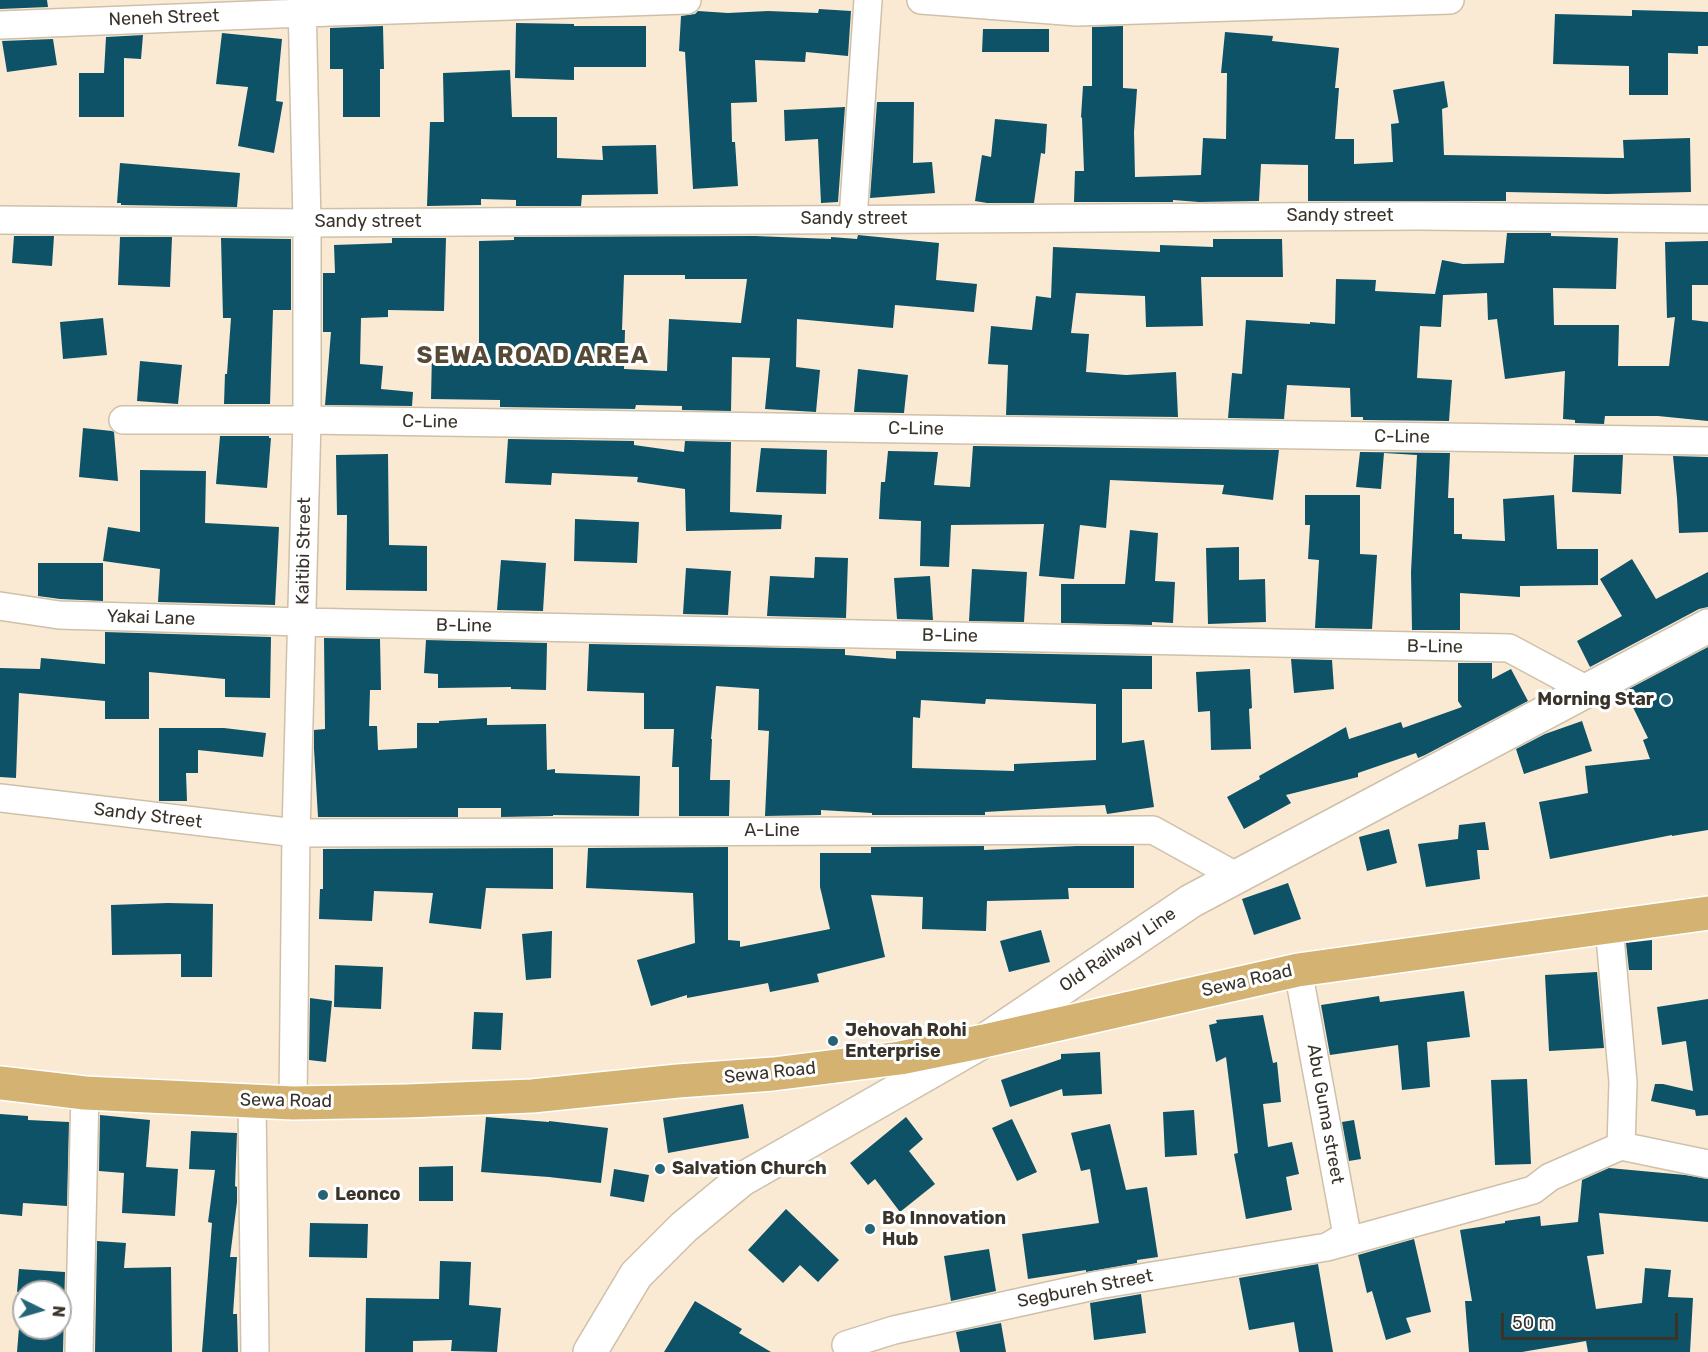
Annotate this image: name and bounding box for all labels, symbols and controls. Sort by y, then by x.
street label: Neneh Street [108,5,220,31]
street label: Sandy street [1286,205,1394,227]
street label: Sandy street [800,208,908,230]
street label: Sandy street [314,211,422,233]
district label: SEWA ROAD AREA [417,342,649,370]
street label: C-Line [402,411,458,433]
street label: C-Line [888,418,944,440]
street label: C-Line [1374,426,1430,448]
street label: Kaitibi Street [292,497,316,605]
street label: Yakai Lane [106,606,196,630]
street label: B-Line [436,615,492,637]
street label: B-Line [922,625,978,647]
street label: B-Line [1407,636,1463,658]
place label: Morning Star [1537,689,1654,711]
marker: Morning Star [1659,693,1673,707]
street label: Sandy Street [93,799,203,833]
street label: A-Line [744,820,800,842]
street label: Old Railway Line [1056,903,1180,997]
street label: Sewa Road [1200,960,1294,1002]
place label: Jehovah Rohi Enterprise [845,1020,967,1062]
marker: Jehovah Rohi Enterprise [826,1034,840,1048]
street label: Abu Guma street [1302,1042,1348,1186]
street label: Sewa Road [723,1057,817,1089]
street label: Sewa Road [240,1089,332,1113]
place label: Salvation Church [672,1158,827,1180]
marker: Salvation Church [653,1162,667,1176]
place label: Leonco [335,1184,401,1206]
marker: Leonco [316,1188,330,1202]
place label: Bo Innovation Hub [882,1208,1006,1250]
marker: Bo Innovation Hub [863,1222,877,1236]
street label: Segbureh Street [1015,1265,1155,1313]
north arrow [12,1280,72,1340]
scale bar [1504,1301,1681,1339]
text: N [48,1305,68,1318]
text: 50 m [1512,1312,1555,1334]

